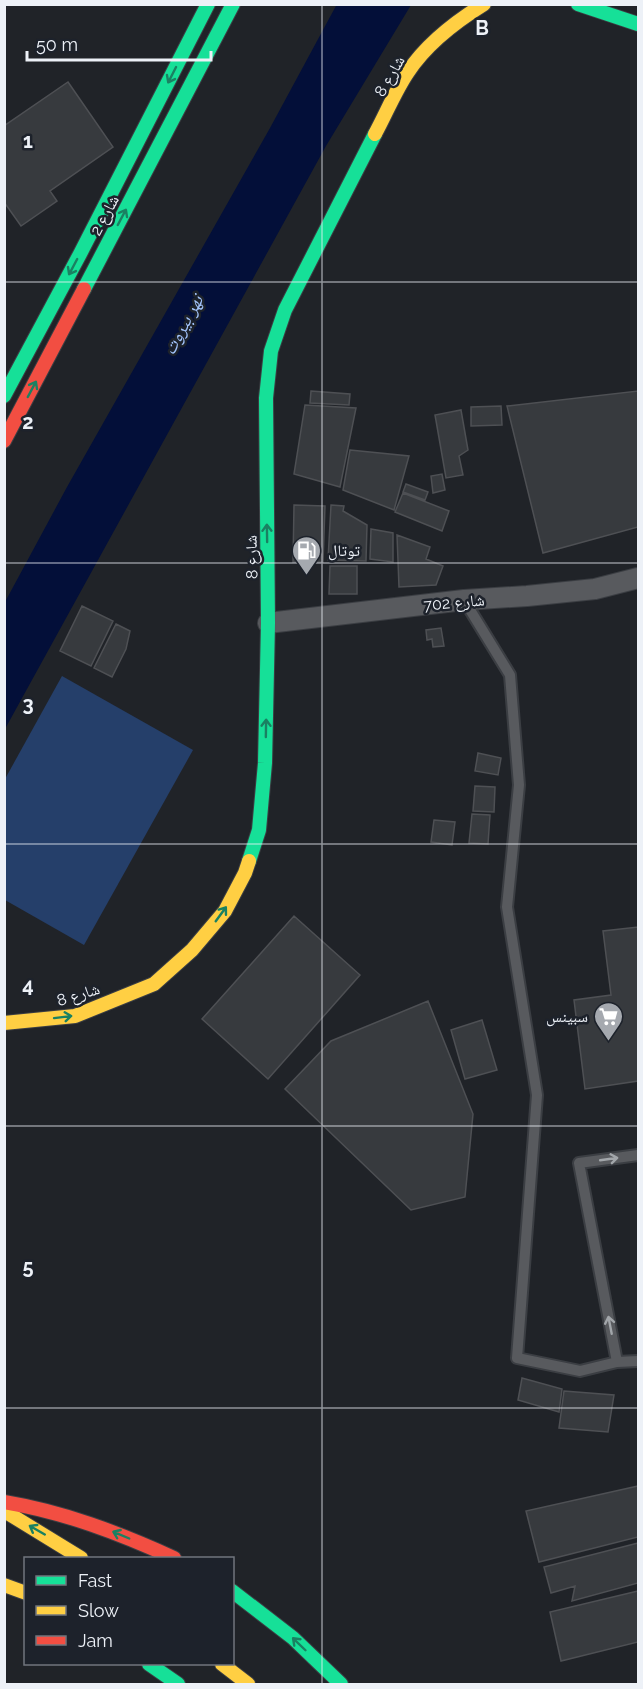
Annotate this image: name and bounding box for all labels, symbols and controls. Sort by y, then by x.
text: B [475,16,489,40]
scale bar [27,24,212,62]
text: 50 m [36,34,78,55]
street label: شارع 8 [370,52,410,101]
one-way arrow [165,66,177,84]
text: 1 [23,129,33,153]
street label: شارع 2 [86,192,124,239]
one-way arrow [117,208,128,226]
one-way arrow [67,258,78,276]
water label: نهر بيروت [158,288,209,358]
one-way arrow [26,381,38,399]
text: 2 [22,410,34,434]
one-way arrow [261,524,273,544]
fuel station icon: توتال [291,534,323,576]
street label: شارع 8 [242,535,262,579]
place label: توتال [328,541,360,561]
street label: شارع 702 [423,590,485,616]
text: 3 [22,692,34,716]
one-way arrow [260,719,272,739]
one-way arrow [215,907,228,923]
text: 4 [22,973,34,997]
street label: شارع 8 [54,979,102,1011]
supermarket icon: سبينس [593,1000,625,1042]
place label: سبينس [546,1007,588,1027]
one-way arrow [52,1012,72,1023]
one-way arrow [598,1153,618,1164]
text: 5 [22,1255,34,1279]
one-way arrow [604,1316,615,1335]
one-way arrow [29,1523,46,1535]
one-way arrow [112,1529,131,1540]
legend [24,1557,234,1665]
text: Fast [78,1570,112,1591]
text: Slow [78,1600,119,1621]
text: Jam [78,1630,113,1651]
one-way arrow [292,1637,307,1651]

